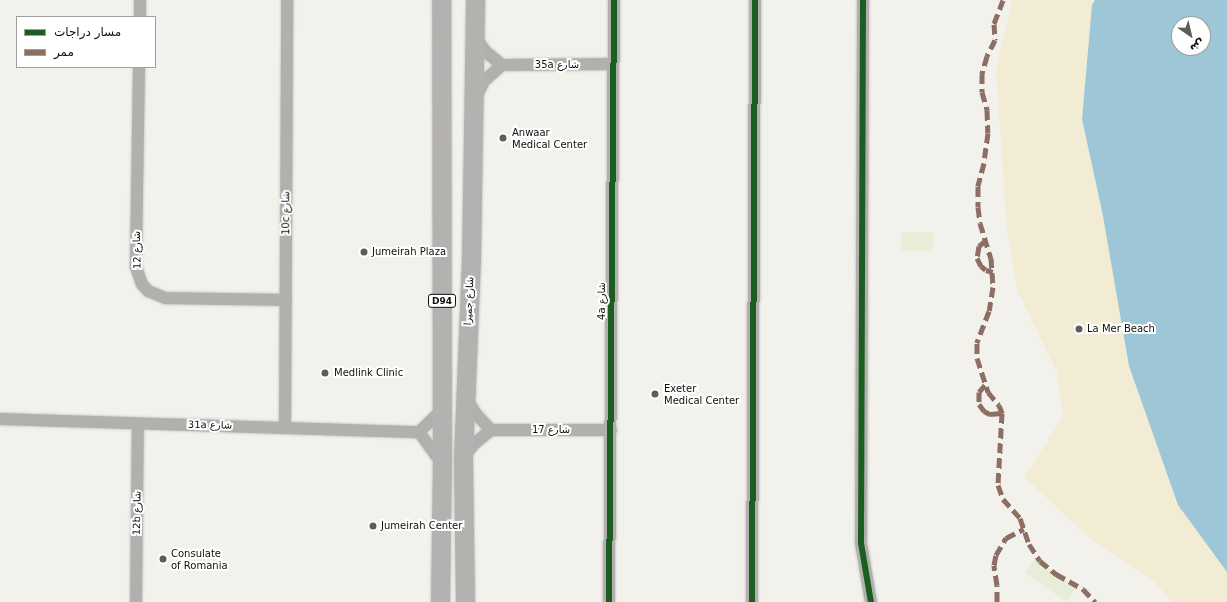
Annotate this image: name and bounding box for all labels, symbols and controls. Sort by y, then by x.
legend [16,16,156,68]
north arrow [1171,16,1211,56]
text: مسار دراجات [54,25,121,39]
text: ش [1188,36,1207,55]
text: ممر [54,45,74,59]
street label: 35a شارع [535,59,579,71]
place label: Anwaar Medical Center [512,126,587,150]
marker: Anwaar Medical Center [497,132,509,144]
street label: 10c شارع [280,191,292,235]
street label: شارع 12 [131,231,143,269]
place label: Jumeirah Plaza [372,246,446,258]
marker: Jumeirah Plaza [359,247,369,257]
street label: شارع جميرا [462,276,476,326]
street label: 4a شارع [596,282,608,320]
road number: D94 [428,294,456,308]
place label: La Mer Beach [1087,323,1155,335]
marker: La Mer Beach [1074,324,1084,334]
marker: Medlink Clinic [319,367,331,379]
place label: Medlink Clinic [334,367,403,379]
place label: Exeter Medical Center [664,382,739,406]
marker: Exeter Medical Center [649,388,661,400]
street label: 31a شارع [188,419,232,431]
street label: شارع 17 [532,424,570,436]
street label: 12b شارع [131,491,143,535]
place label: Jumeirah Center [381,520,462,532]
marker: Jumeirah Center [368,521,378,531]
place label: Consulate of Romania [171,547,228,570]
marker: Consulate of Romania [158,554,168,564]

